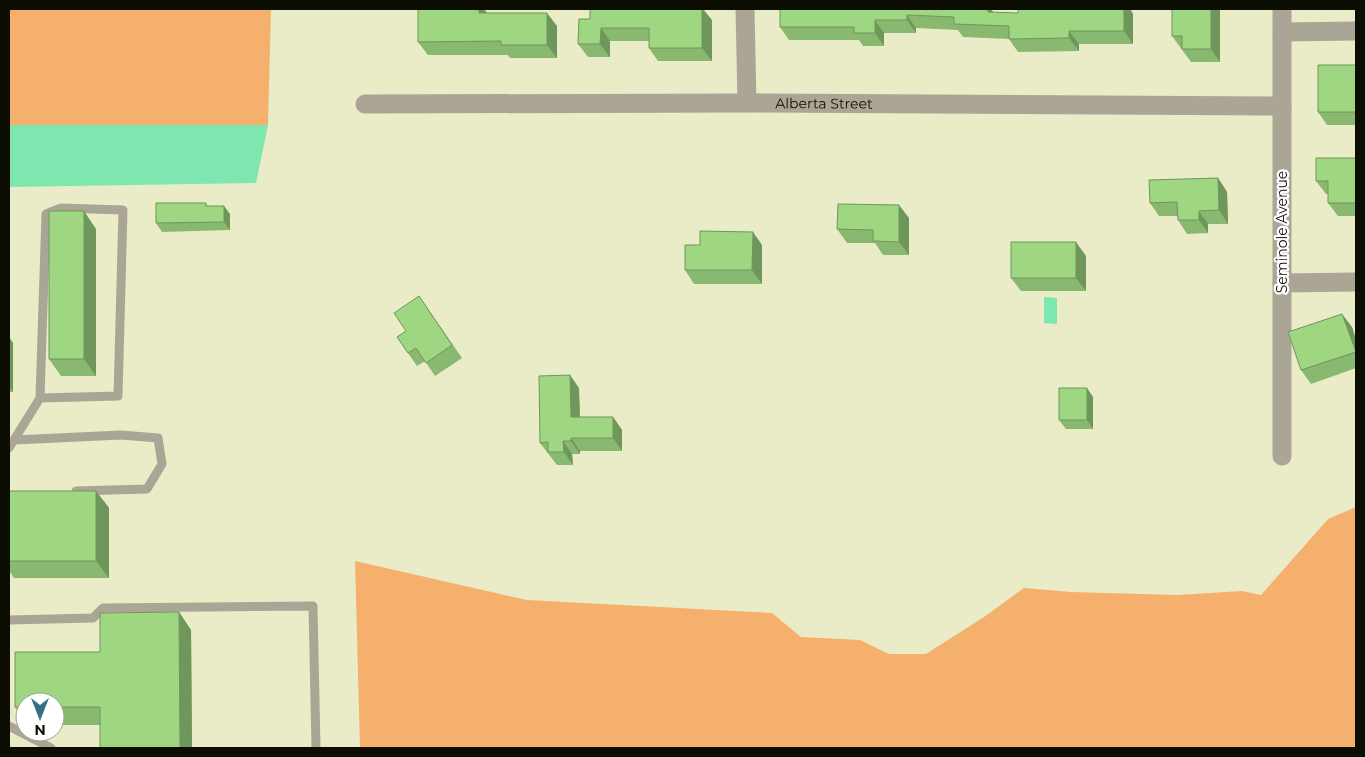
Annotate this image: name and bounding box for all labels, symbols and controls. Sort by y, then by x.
street label: Alberta Street [775,94,873,113]
street label: Seminole Avenue [1273,171,1291,293]
north arrow [15,692,65,742]
text: N [34,721,46,739]

